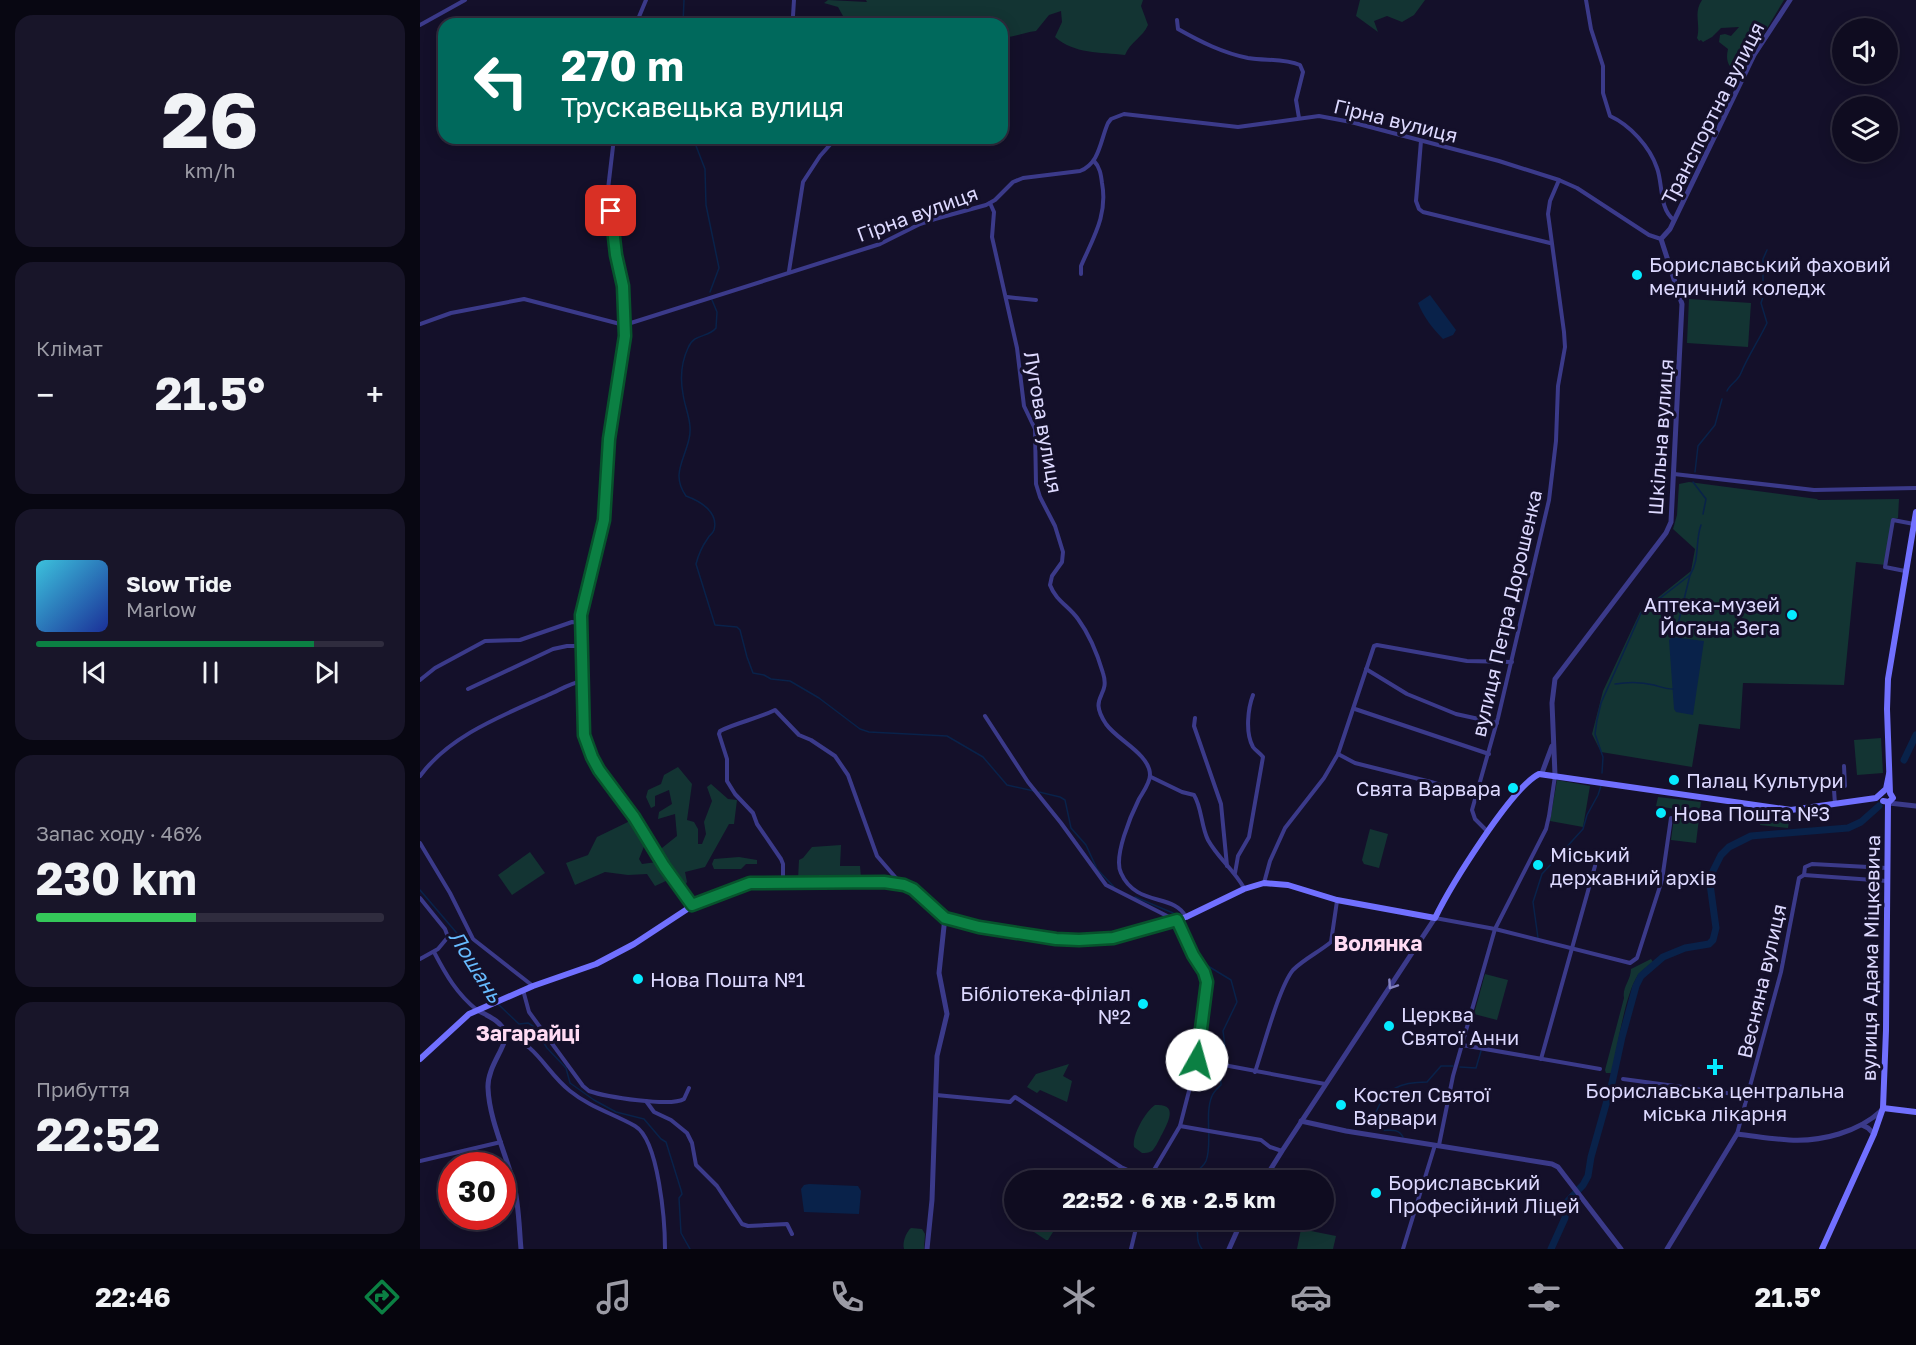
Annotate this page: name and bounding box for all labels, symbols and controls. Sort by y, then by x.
street label: Транспортна вулиця [1656,18,1768,208]
map controls [1832,18,1898,162]
button: sound [1832,18,1898,84]
text: 270 m [561,40,684,90]
icon: left [462,42,540,120]
text: 26 [161,72,259,165]
text: Трускавецька вулиця [561,91,844,123]
street label: Гірна вулиця [1331,93,1461,147]
button: layers [1832,96,1898,162]
text: km/h [185,158,235,182]
street label: Гірна вулиця [853,180,981,246]
pin [585,185,636,236]
icon: arrive [594,194,627,227]
place label: Бориславський фаховий медичний коледж [1649,252,1891,299]
marker: Бориславський фаховий медичний коледж [1630,268,1644,282]
text: Клімат [36,336,103,360]
street label: Лугова вулиця [1020,349,1068,495]
street label: Шкільна вулиця [1643,358,1677,516]
text: 21.5° [155,366,265,420]
text: − [36,375,54,414]
text: + [366,375,384,414]
street label: вулиця Петра Дорошенка [1466,487,1546,739]
text: Slow Tide [126,570,232,597]
place label: Аптека-музей Йогана Зега [1644,592,1780,639]
text: Marlow [126,597,197,621]
marker: Аптека-музей Йогана Зега [1785,608,1799,622]
icon: previous [78,656,111,689]
icon: pause [194,656,227,689]
icon: next [310,656,343,689]
place label: Палац Культури [1686,768,1844,792]
marker: Палац Культури [1667,773,1681,787]
place label: Свята Варвара [1356,776,1501,800]
marker: Свята Варвара [1506,781,1520,795]
place label: Нова Пошта №3 [1673,801,1830,825]
marker: Нова Пошта №3 [1654,806,1668,820]
text: Запас ходу · 46% [36,821,202,845]
street label: вулиця Адама Міцкевича [1856,835,1884,1081]
place label: Міський державний архів [1550,842,1716,889]
text: 230 km [36,851,197,905]
marker: Міський державний архів [1531,858,1545,872]
street label: Весняна вулиця [1732,902,1790,1060]
water label: Лошань [444,925,509,1008]
district label: Волянка [1334,930,1422,956]
place label: Нова Пошта №1 [650,967,806,991]
marker: Нова Пошта №1 [631,972,645,986]
one-way arrow [1388,978,1399,989]
place label: Бібліотека-філіал №2 [960,981,1131,1028]
marker: Бібліотека-філіал №2 [1136,997,1150,1011]
place label: Церква Святої Анни [1401,1002,1519,1049]
marker: Церква Святої Анни [1382,1019,1396,1033]
district label: Загарайці [476,1020,580,1046]
position arrow [1165,1028,1229,1092]
marker: Бориславська центральна міська лікарня [1706,1058,1724,1076]
text: Прибуття [36,1077,130,1101]
place label: Бориславська центральна міська лікарня [1585,1078,1845,1125]
place label: Костел Святої Варвари [1353,1082,1491,1129]
marker: Костел Святої Варвари [1334,1098,1348,1112]
text: 22:52 [36,1107,160,1161]
speed limit sign: 30 [438,1152,516,1230]
place label: Бориславський Професійний Ліцей [1388,1170,1580,1217]
text: 22:52 · 6 хв · 2.5 km [1062,1186,1276,1213]
marker: Бориславський Професійний Ліцей [1369,1186,1383,1200]
icon: directions [361,1276,403,1318]
icon: music [593,1276,635,1318]
icon: phone [826,1276,868,1318]
icon: climate [1058,1276,1100,1318]
icon: car [1290,1276,1332,1318]
icon: filters [1523,1276,1565,1318]
text: 22:46 [95,1281,171,1313]
text: 21.5° [1755,1281,1821,1313]

